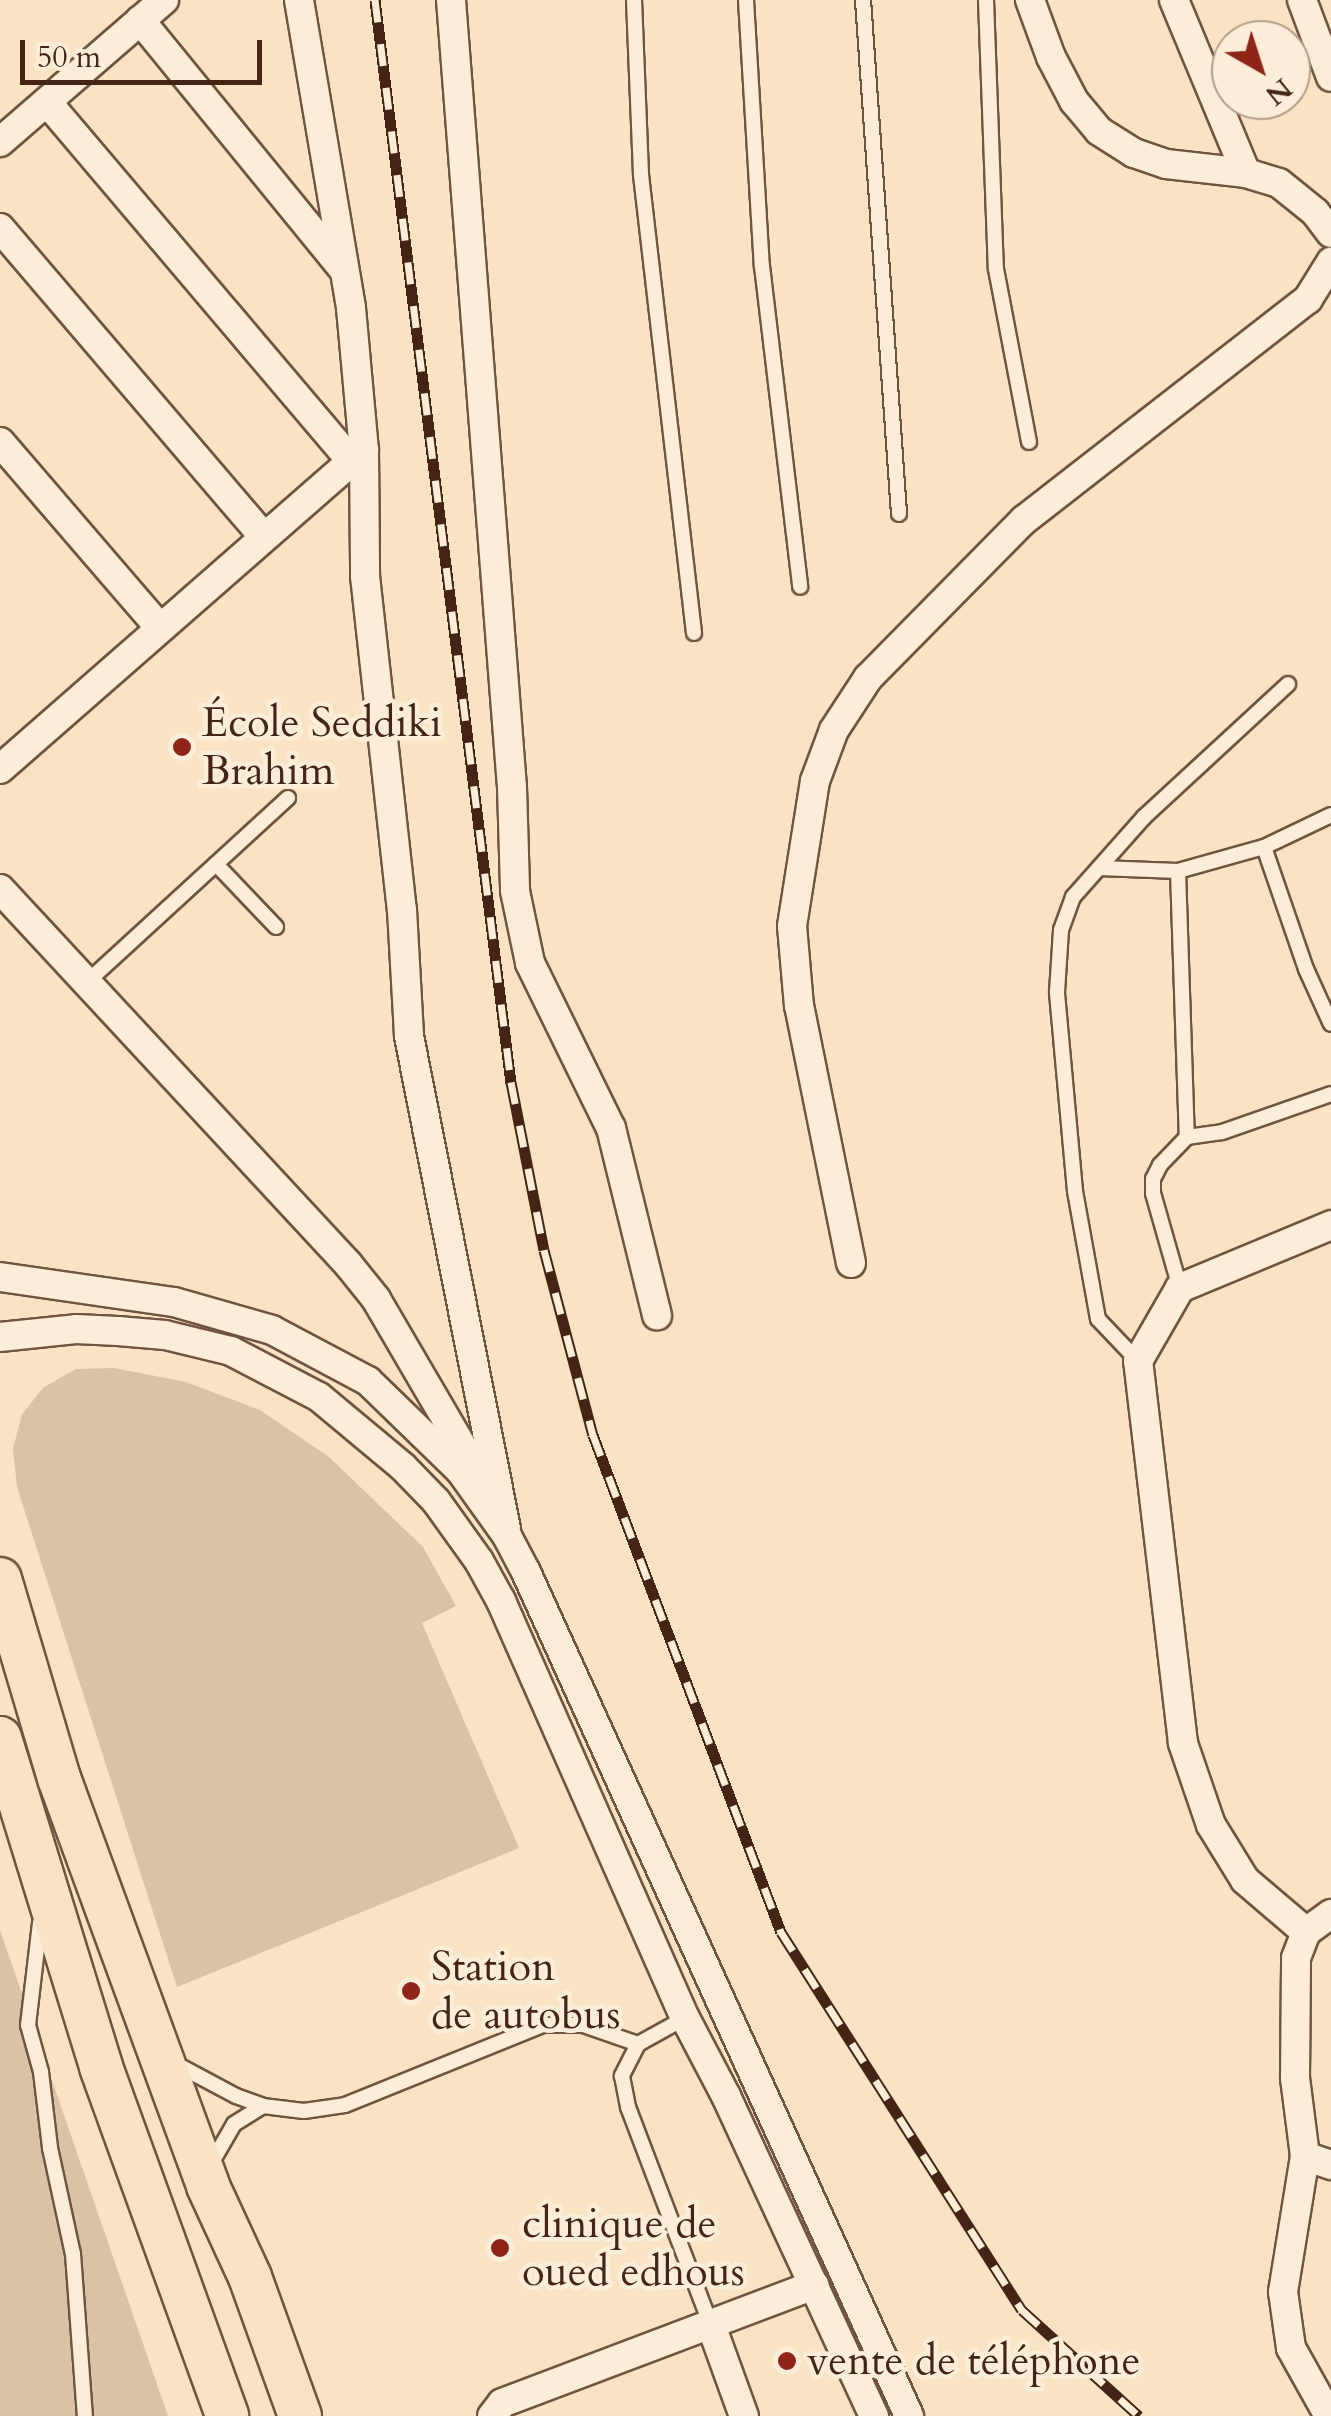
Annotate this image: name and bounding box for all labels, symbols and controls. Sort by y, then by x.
scale bar [25,20,268,82]
north arrow [1211,20,1311,120]
text: 50 m [37,37,101,78]
text: N [1257,69,1300,114]
place label: École Seddiki Brahim [202,698,442,796]
marker: École Seddiki Brahim [171,736,193,758]
place label: Station de autobus [431,1942,621,2040]
marker: Station de autobus [400,1980,422,2002]
place label: clinique de oued edhous [522,2199,745,2298]
marker: clinique de oued edhous [487,2235,513,2261]
place label: vente de téléphone [807,2336,1141,2386]
marker: vente de téléphone [776,2350,798,2372]

